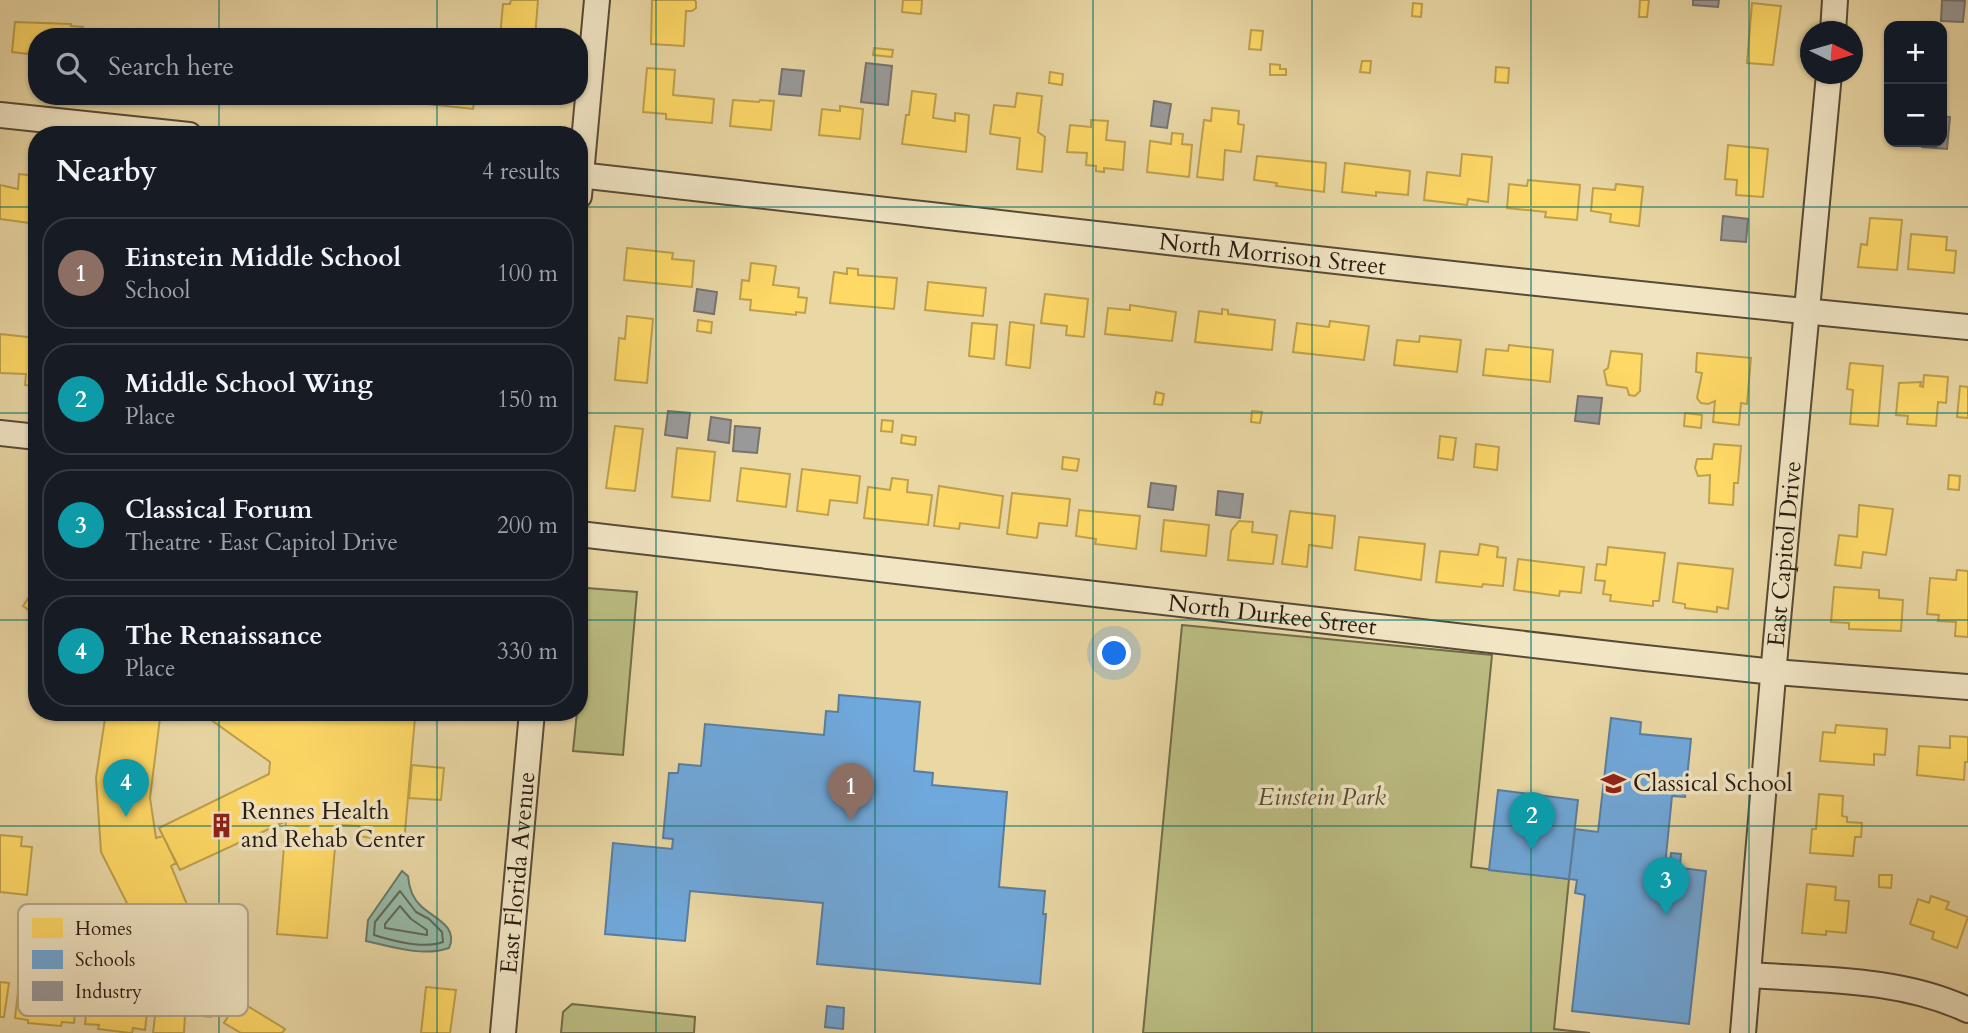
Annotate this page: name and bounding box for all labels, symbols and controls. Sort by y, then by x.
north arrow [1800,21,1863,84]
map controls [1884,21,1947,147]
button: + [1884,21,1947,84]
search box [28,28,588,105]
icon: search [52,48,90,86]
text: Search here [108,49,234,84]
button: − [1884,84,1947,147]
text: Nearby [56,151,157,192]
text: 4 results [482,156,560,187]
street label: North Morrison Street [1157,225,1388,284]
text: Einstein Middle School [125,240,401,275]
text: 1 [75,258,87,289]
text: 100 m [497,258,558,289]
text: School [125,275,190,306]
text: Middle School Wing [125,366,373,401]
text: 2 [75,384,87,415]
text: 150 m [497,384,558,415]
text: Place [125,401,175,432]
street label: East Capitol Drive [1760,459,1810,648]
text: Classical Forum [125,492,312,527]
text: 3 [75,510,87,541]
text: 200 m [497,510,558,541]
text: Theatre · East Capitol Drive [125,527,398,558]
street label: North Durkee Street [1166,587,1379,644]
text: The Renaissance [125,618,322,653]
text: 4 [75,636,87,667]
text: 330 m [497,636,558,667]
your location [1097,636,1131,670]
text: Place [125,653,175,684]
pin: 4 [103,759,149,817]
pin: 1 [828,763,874,821]
place label: Classical School [1633,767,1793,800]
school or university icon: Classical School [1599,769,1627,797]
street label: East Florida Avenue [492,770,544,975]
park label: Einstein Park [1258,781,1386,814]
pin: 2 [1509,792,1555,850]
place label: Rennes Health and Rehab Center [241,795,425,856]
building icon: Rennes Health and Rehab Center [207,811,235,839]
pin: 3 [1643,857,1689,915]
legend [18,904,248,1016]
text: Homes [75,916,132,942]
text: Schools [75,947,135,973]
text: Industry [75,979,142,1005]

